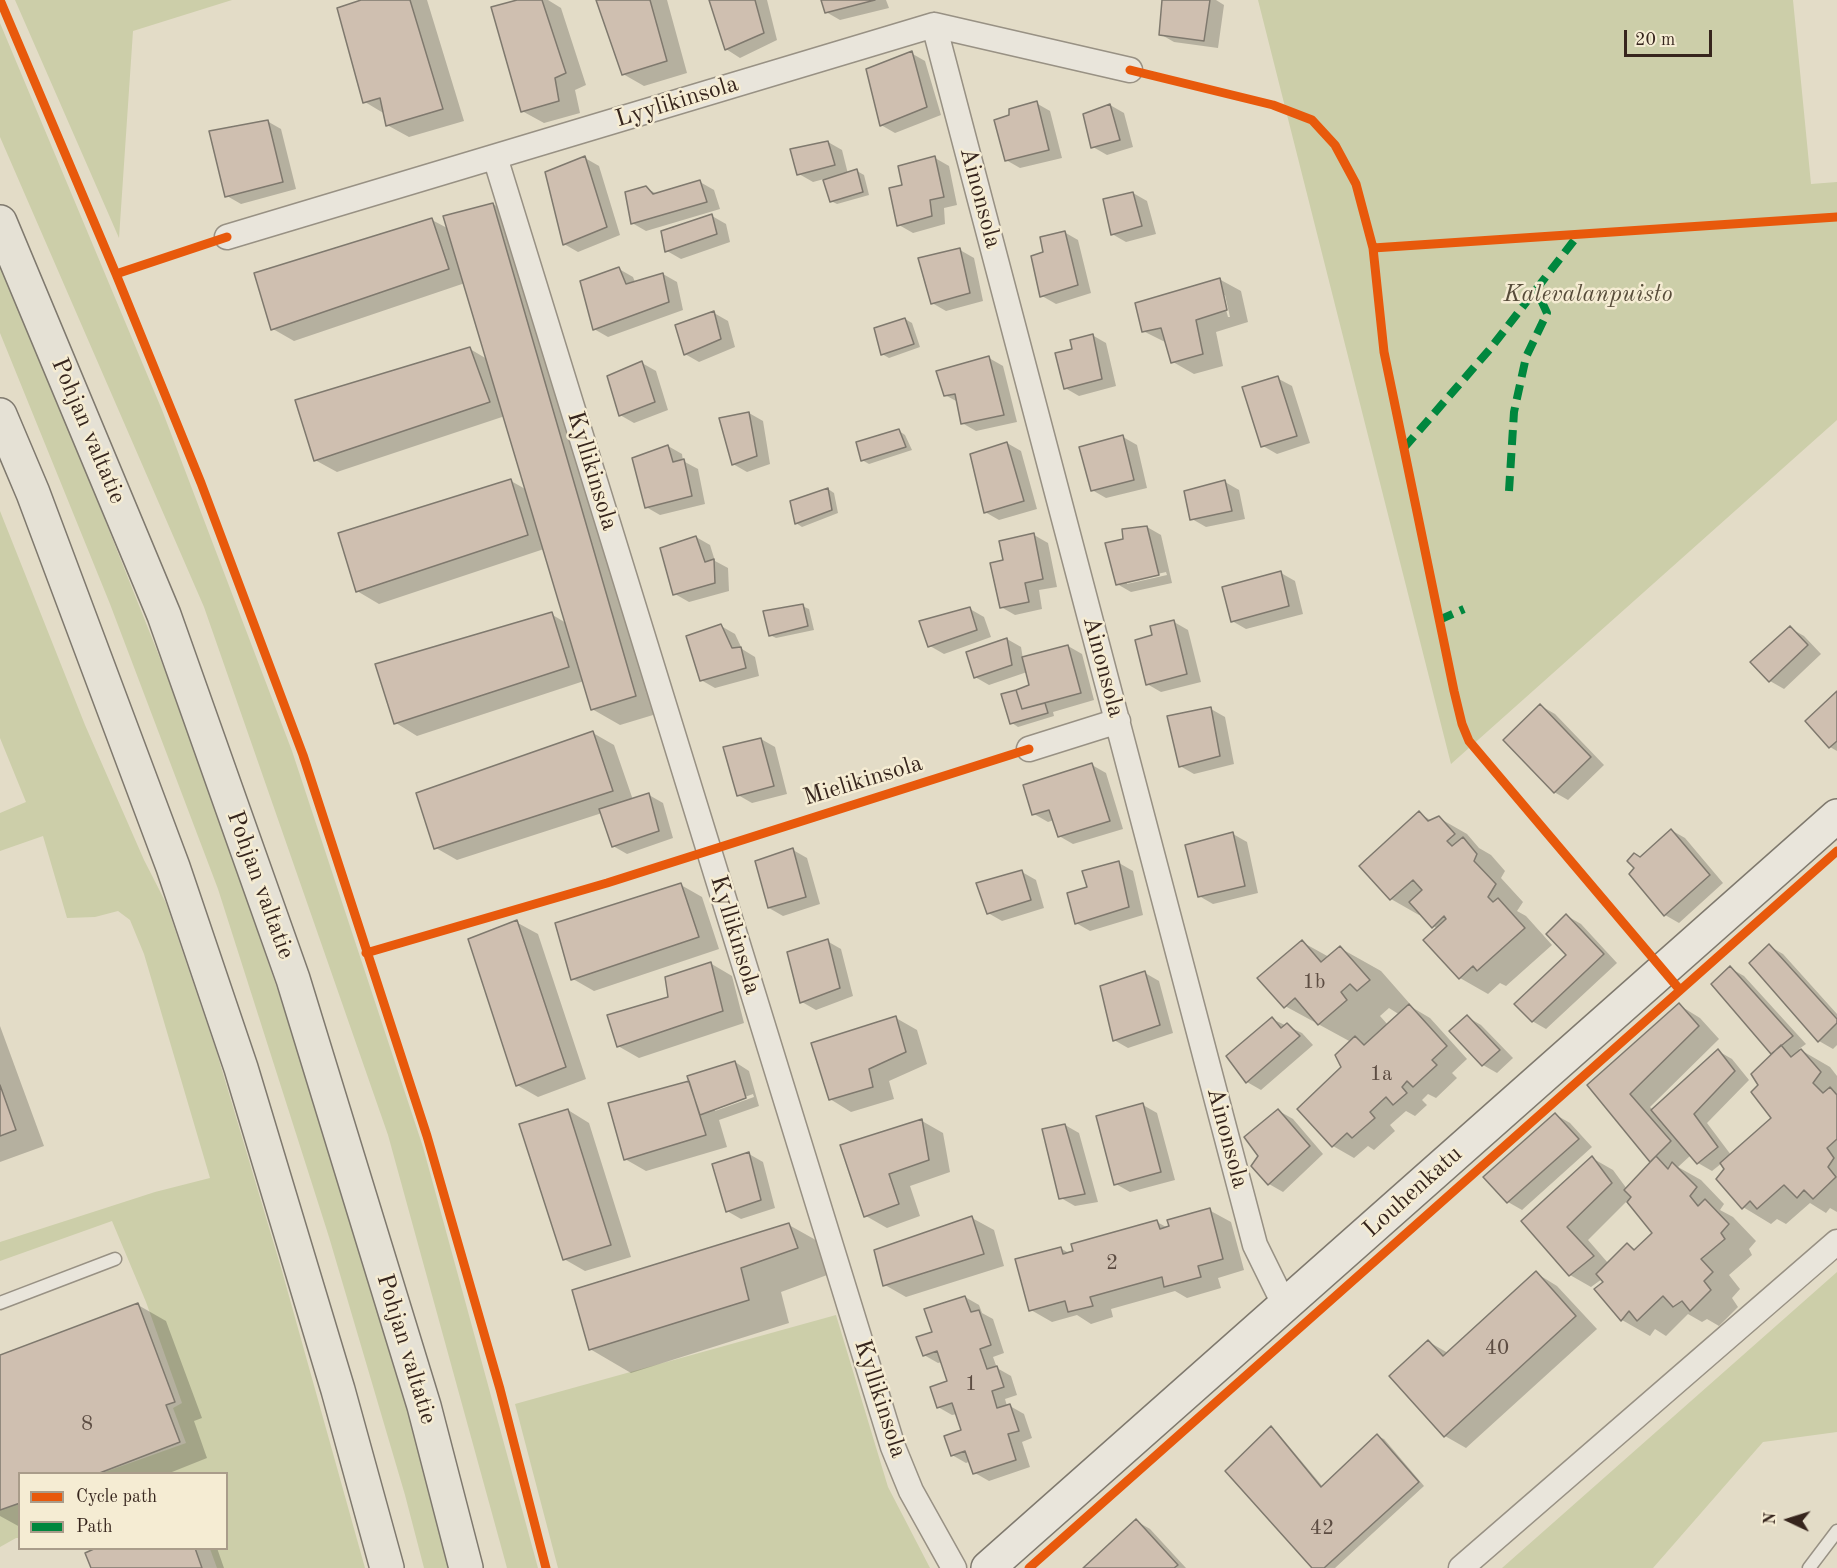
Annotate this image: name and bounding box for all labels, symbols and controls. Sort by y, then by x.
scale bar [1627,18,1716,56]
text: 20 m [1635,31,1675,49]
street label: Lyylikinsola [612,70,742,134]
street label: Ainonsola [953,144,1007,252]
park label: Kalevalanpuisto [1503,281,1673,309]
street label: Pohjan valtatie [44,354,132,508]
street label: Kyllikinsola [560,408,624,534]
street label: Ainonsola [1076,613,1130,721]
street label: Mielikinsola [800,749,926,813]
street label: Pohjan valtatie [220,807,300,963]
street label: Kyllikinsola [703,872,767,998]
house number: 1b [1303,969,1325,995]
house number: 1a [1370,1061,1392,1087]
street label: Ainonsola [1200,1084,1254,1192]
street label: Louhenkatu [1358,1140,1468,1244]
house number: 2 [1106,1250,1118,1276]
street label: Pohjan valtatie [369,1270,443,1428]
house number: 40 [1485,1335,1509,1361]
street label: Kyllikinsola [847,1336,913,1462]
house number: 1 [965,1371,977,1397]
house number: 8 [81,1411,93,1437]
legend [18,1472,228,1550]
text: Cycle path [76,1488,157,1506]
north arrow [1759,1490,1819,1550]
text: N [1763,1512,1779,1525]
house number: 42 [1310,1515,1334,1541]
text: Path [76,1518,112,1536]

